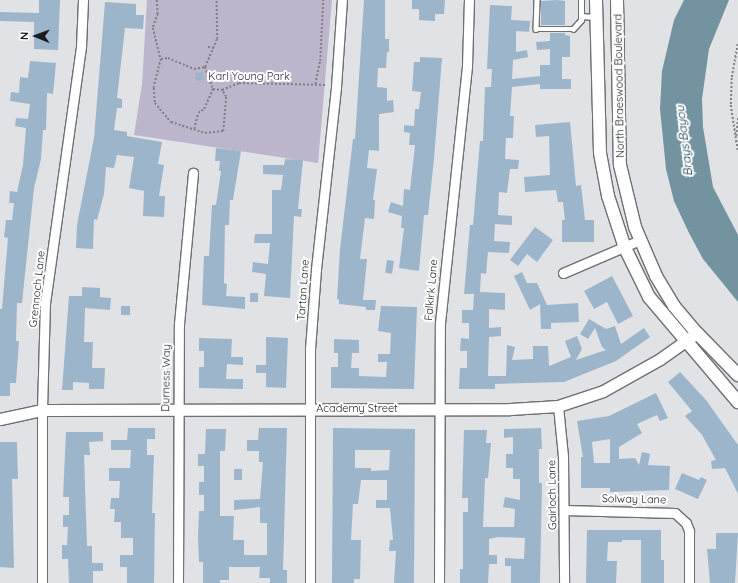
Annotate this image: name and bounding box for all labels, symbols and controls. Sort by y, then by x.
street label: North Braeswood Boulevard [611,14,627,158]
north arrow [16,16,56,56]
text: N [17,32,31,40]
park label: Karl Young Park [208,69,290,83]
water label: Brays Bayou [673,105,695,177]
street label: Grennoch Lane [26,250,48,328]
street label: Tartan Lane [294,259,312,321]
street label: Falkirk Lane [422,259,440,321]
street label: Durness Way [159,344,173,412]
street label: Academy Street [316,401,398,415]
street label: Gairloch Lane [545,460,559,530]
street label: Solway Lane [602,492,666,506]

